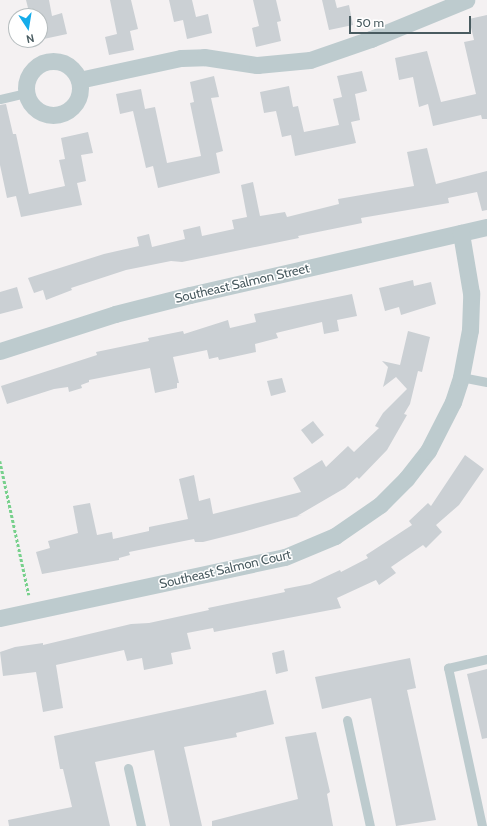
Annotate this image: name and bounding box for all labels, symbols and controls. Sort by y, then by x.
north arrow [8,8,48,48]
scale bar [351,8,473,34]
text: 50 m [356,15,384,30]
text: N [25,31,36,46]
street label: Southeast Salmon Street [173,260,311,306]
street label: Southeast Salmon Court [158,546,292,592]

